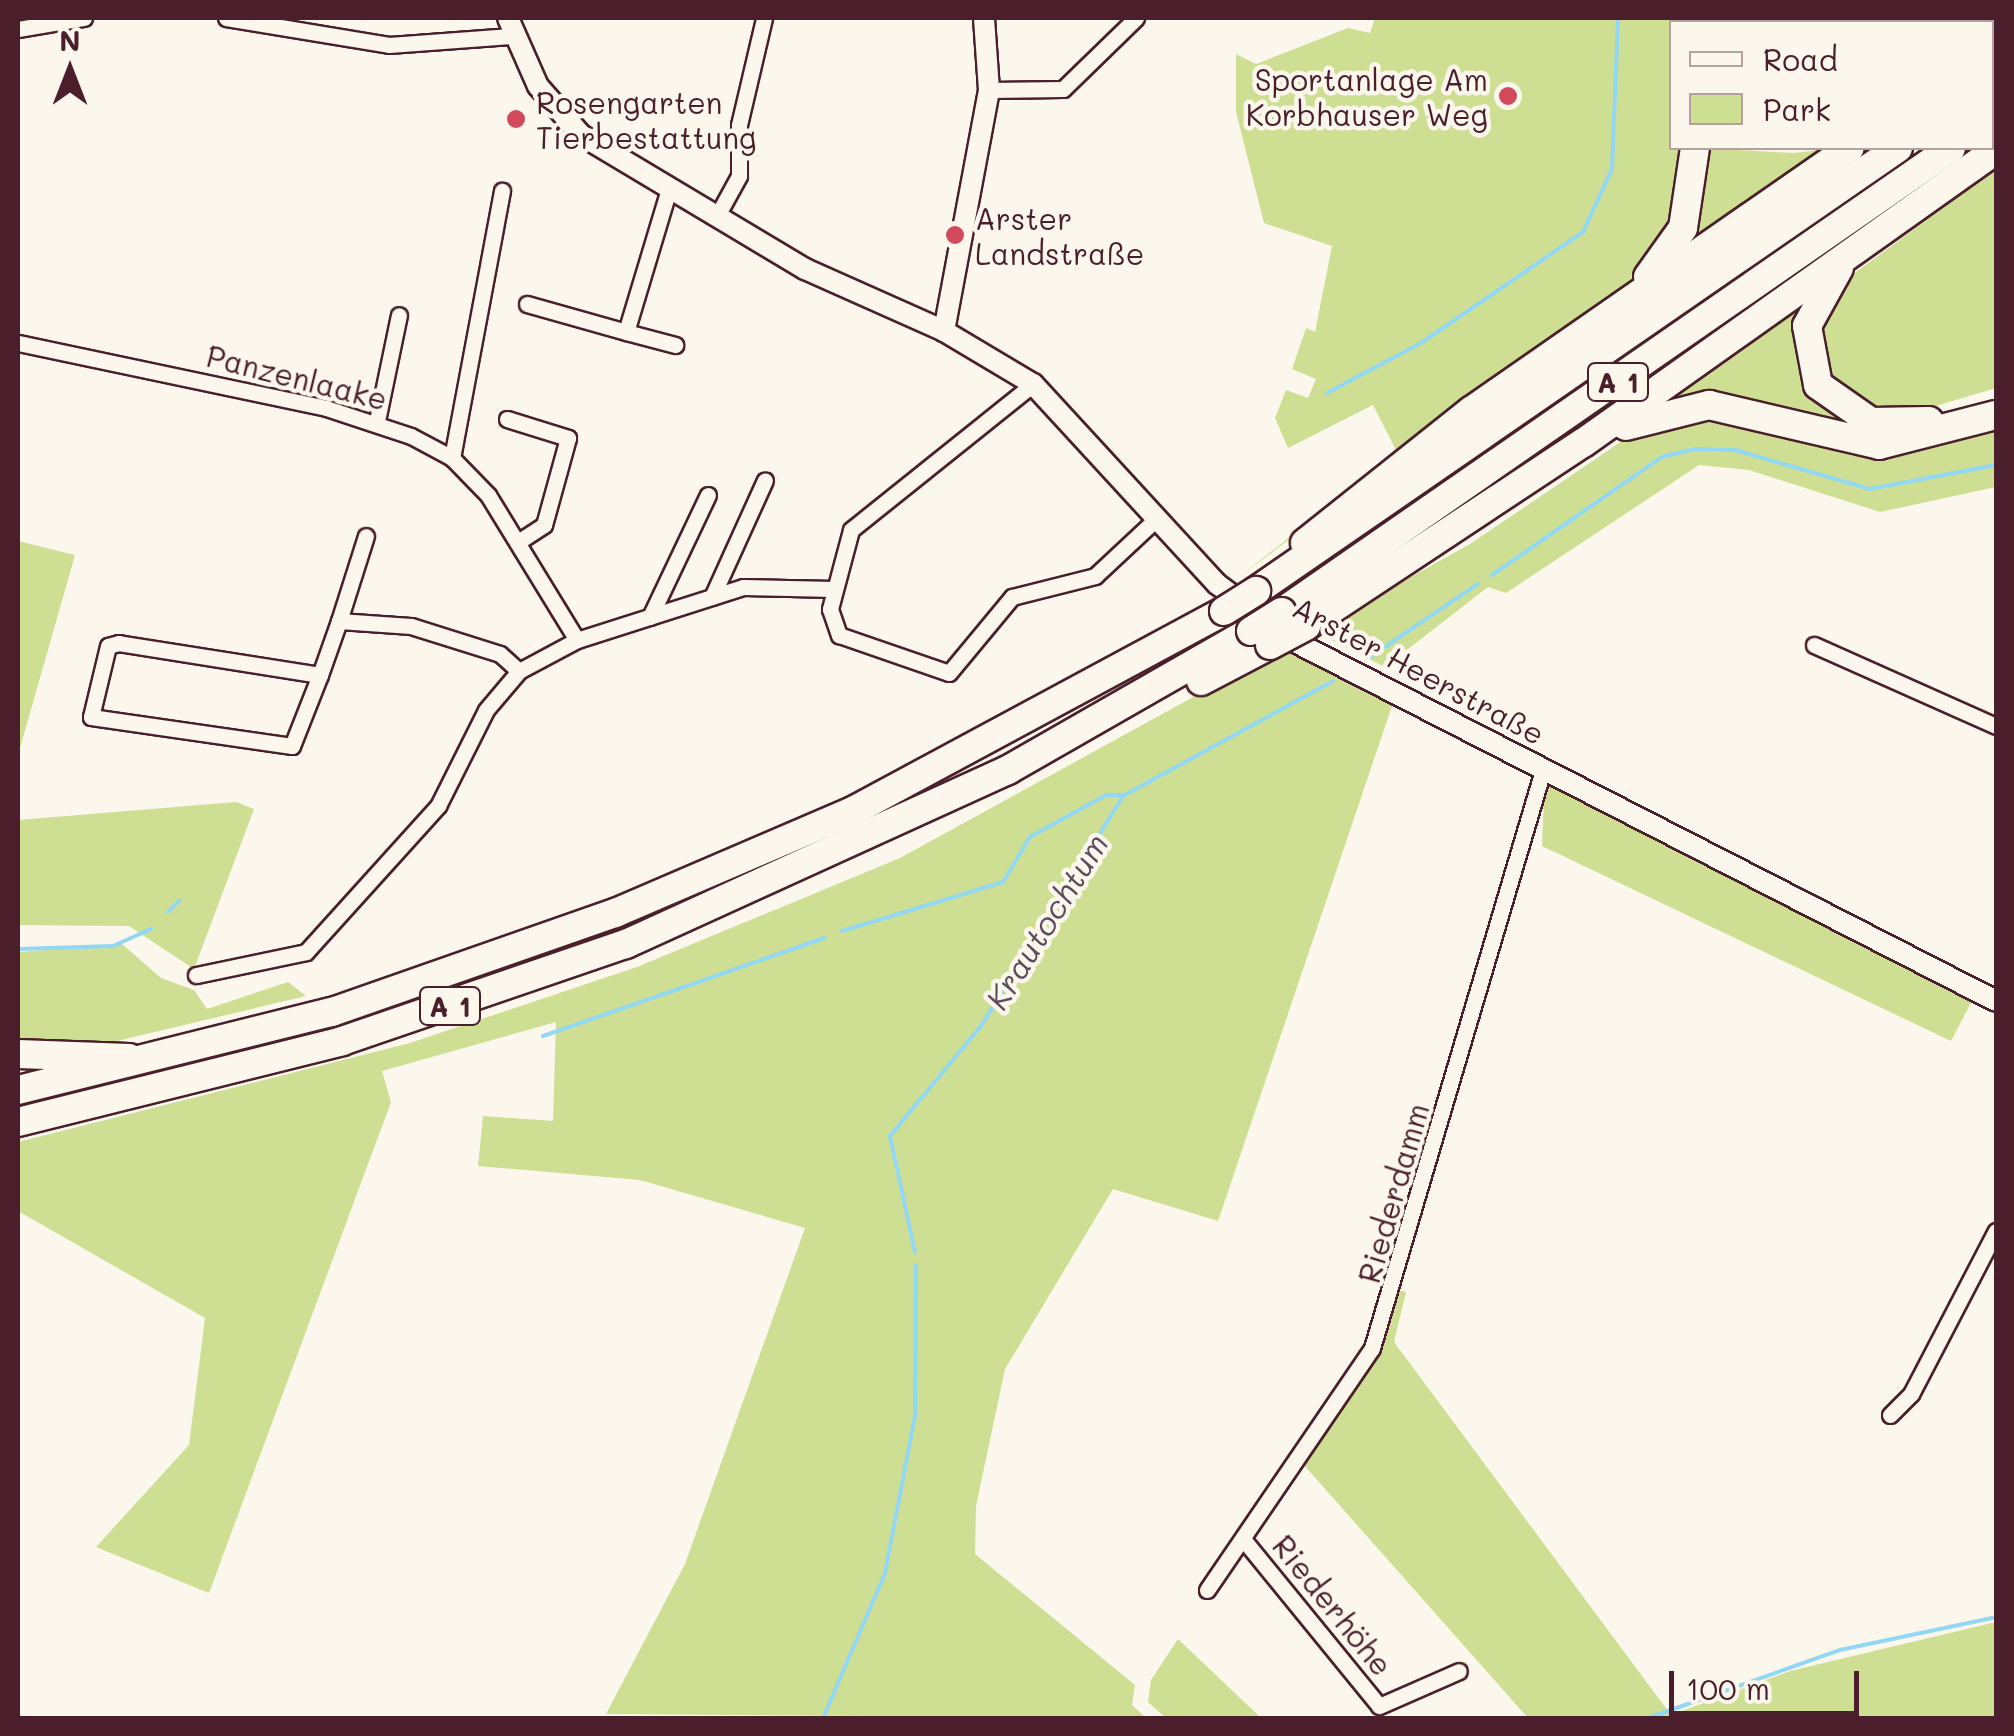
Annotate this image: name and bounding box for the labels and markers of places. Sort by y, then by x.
place label: Sportanlage Am Korbhauser Weg [1246,61,1488,132]
place label: Rosengarten Tierbestattung [536,84,756,154]
marker: Sportanlage Am Korbhauser Weg [1497,85,1519,107]
marker: Rosengarten Tierbestattung [505,108,527,130]
place label: Arster Landstraße [975,200,1144,270]
marker: Arster Landstraße [944,224,966,246]

